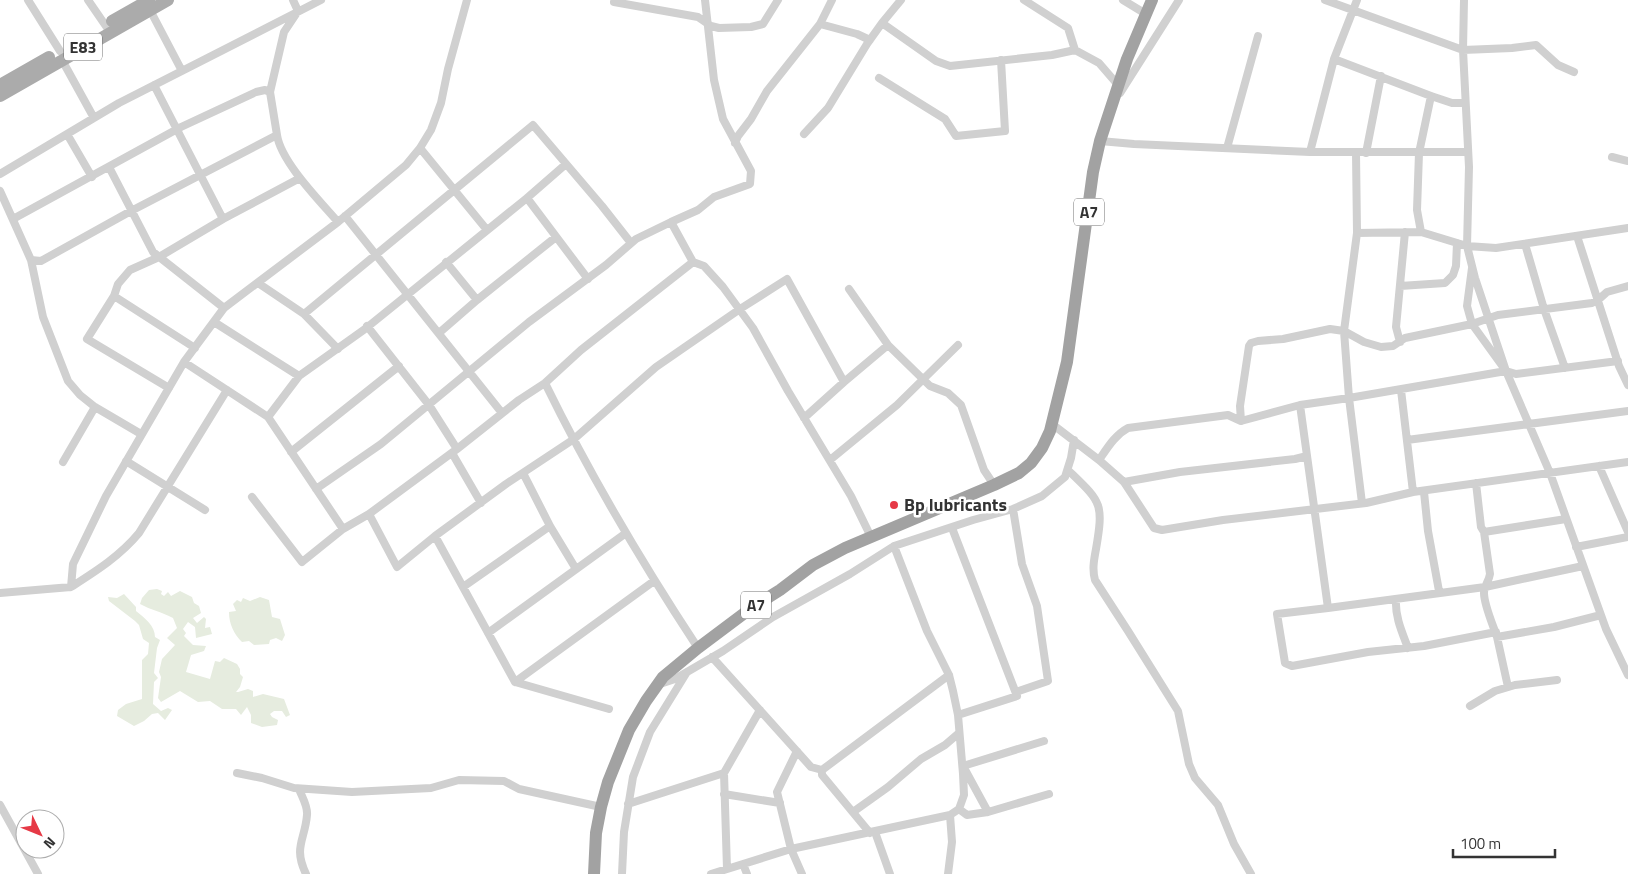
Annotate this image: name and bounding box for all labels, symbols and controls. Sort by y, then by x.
road number: E83 [64,34,102,61]
road number: A7 [1074,198,1104,226]
place label: Bp lubricants [904,491,1007,518]
marker: Bp lubricants [888,499,900,511]
road number: A7 [741,592,771,618]
north arrow [15,809,65,859]
scale bar [1453,826,1556,858]
text: N [39,832,61,854]
text: 100 m [1460,832,1501,855]

